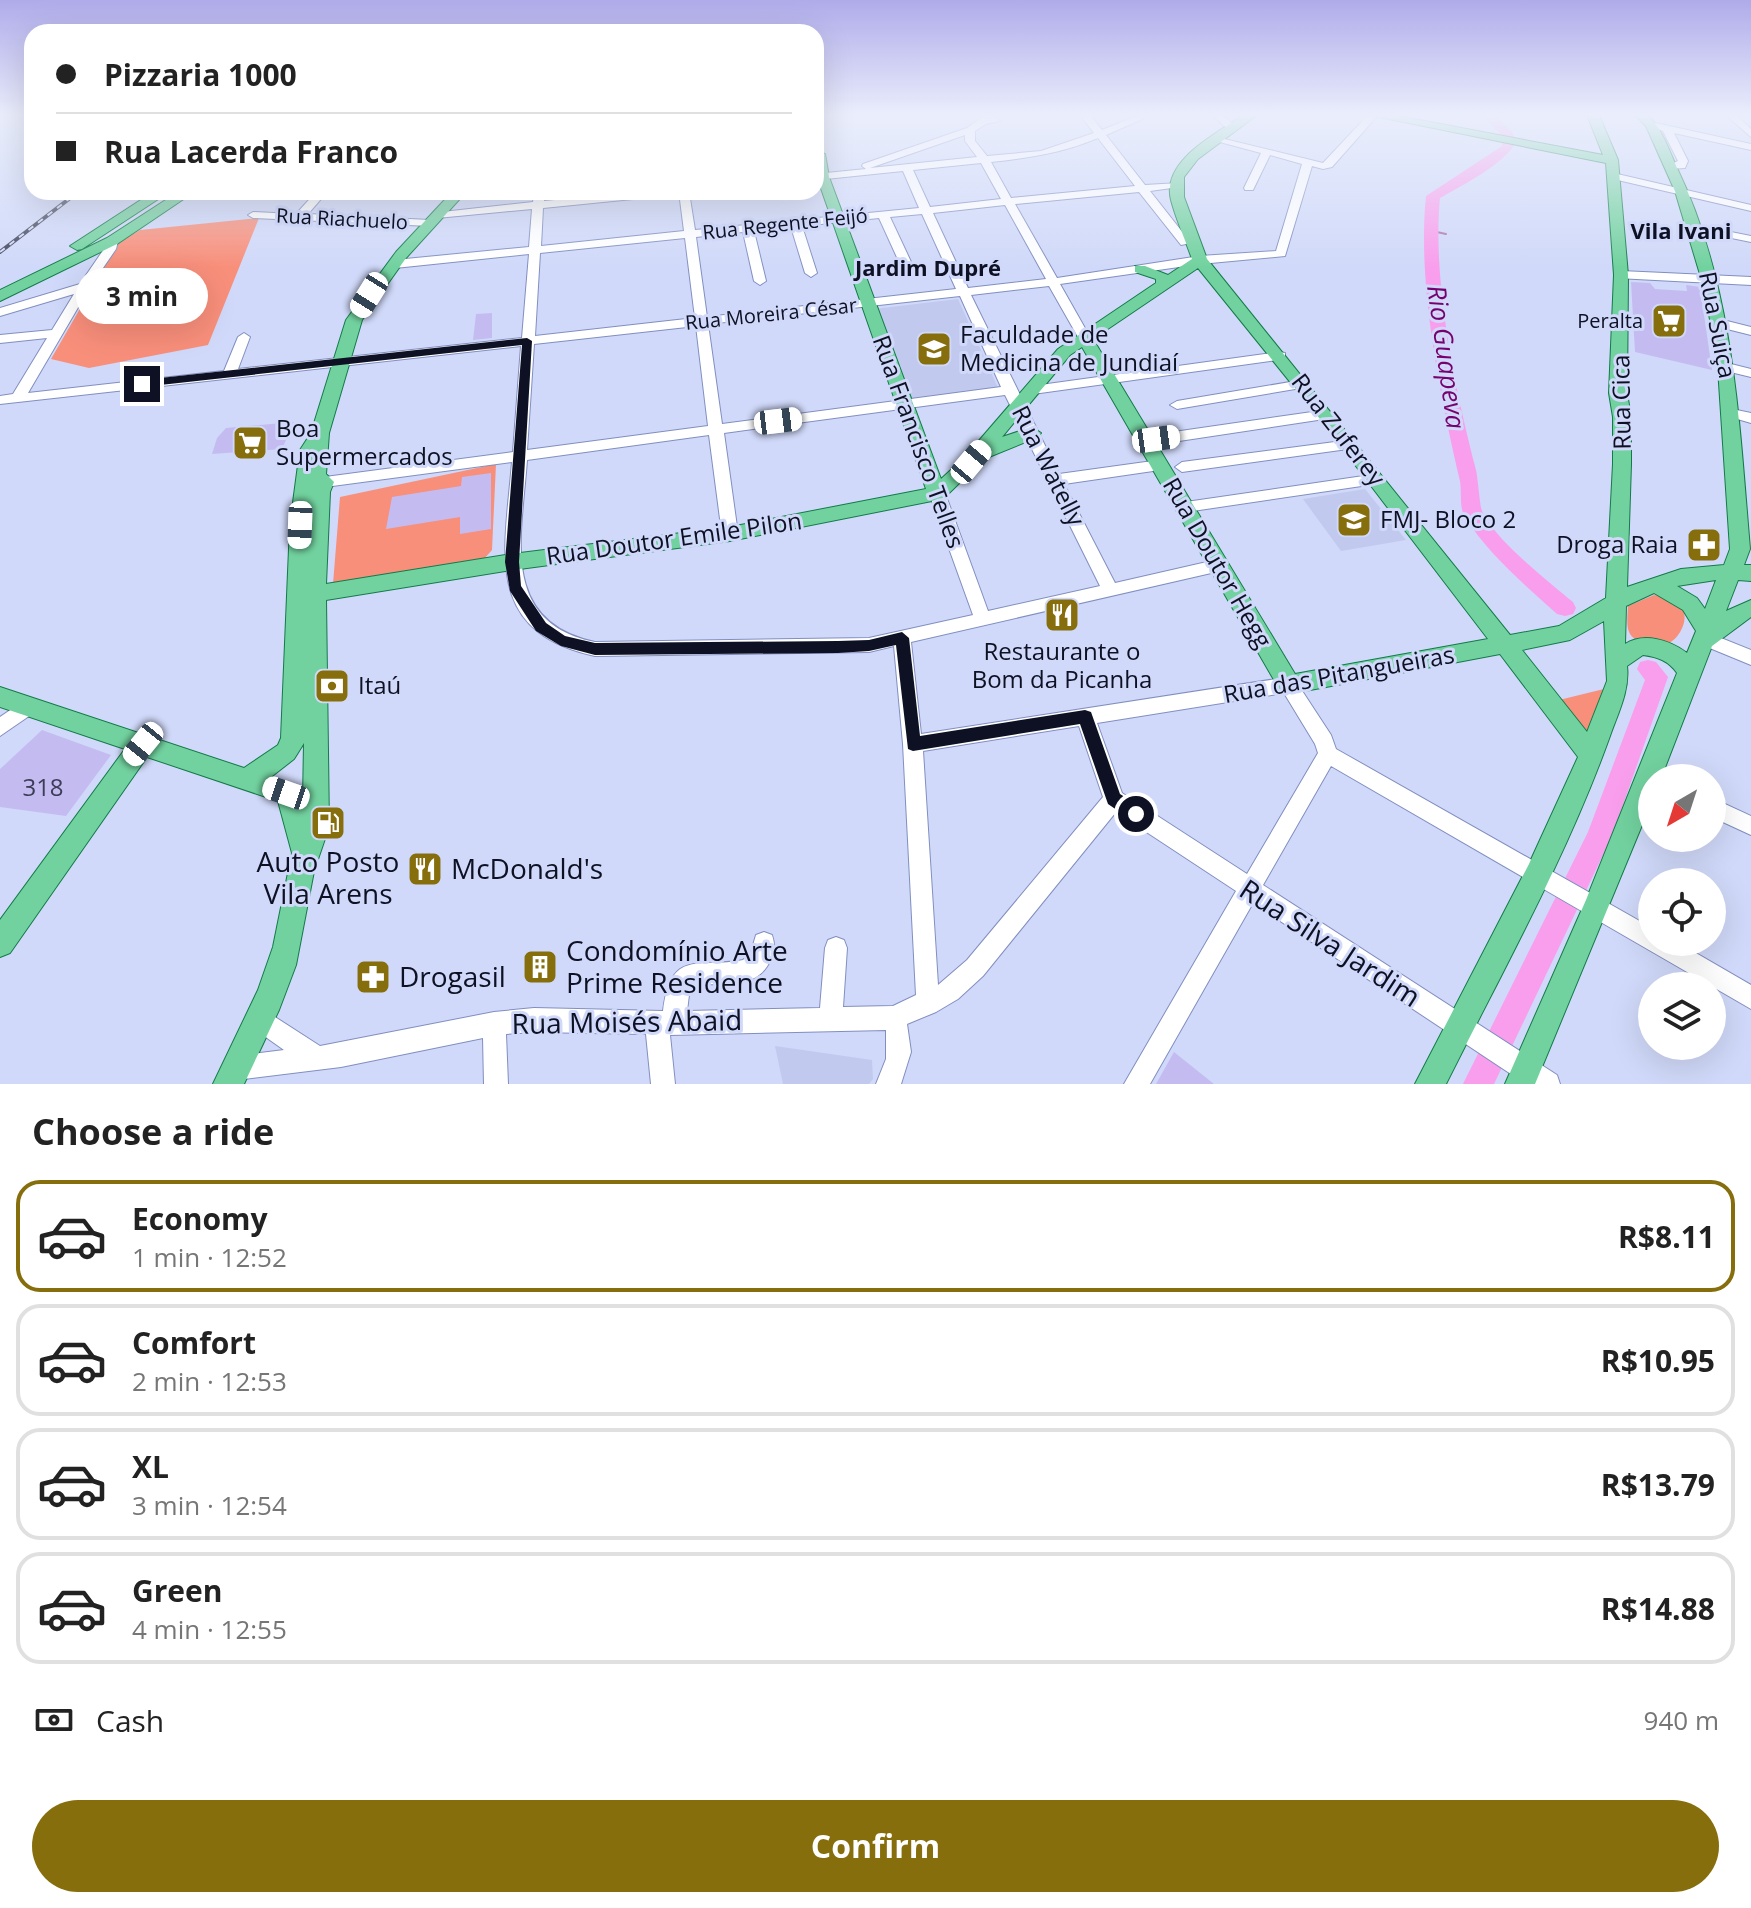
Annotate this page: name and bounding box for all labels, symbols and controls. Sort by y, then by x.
text: Pizzaria 1000 [104,54,297,95]
text: Rua Lacerda Franco [104,131,398,172]
street label: Rua Regente Feijó [701,201,869,246]
street label: Rua Riachuelo [275,202,409,235]
district label: Vila Ivani [1631,215,1732,245]
district label: Jardim Dupré [853,252,1001,282]
callout: 3 min [76,268,208,324]
car [346,268,392,322]
street label: Rua Suiça [1692,269,1745,381]
text: 3 min [106,278,178,314]
water label: Rio Guapeva [1419,283,1475,431]
street label: Rua Moreira César [684,291,858,336]
supermarket icon: Peralta [1650,302,1688,340]
place label: Peralta [1577,307,1643,334]
place label: Faculdade de Medicina de Jundiaí [960,317,1179,378]
street label: Rua Francisco Telles [866,330,973,552]
school or university icon: Faculdade de Medicina de Jundiaí [915,330,953,368]
street label: Rua Cica [1603,354,1638,450]
route end [124,366,160,402]
street label: Rua Zuferey [1285,366,1394,493]
street label: Rua Watelly [1005,400,1094,532]
car [753,406,803,436]
place label: Boa Supermercados [276,411,453,472]
supermarket icon: Boa Supermercados [231,424,269,462]
car [1131,424,1181,454]
car [946,436,996,488]
street label: Rua Doutor Hegg [1156,471,1281,654]
car [287,501,313,549]
school or university icon: FMJ- Bloco 2 [1335,501,1373,539]
place label: FMJ- Bloco 2 [1380,502,1516,535]
street label: Rua Doutor Emile Pilon [544,503,804,572]
pharmacy icon: Droga Raia [1685,526,1723,564]
place label: Droga Raia [1556,527,1678,560]
restaurant icon: Restaurante o Bom da Picanha [1043,596,1081,634]
place label: Restaurante o Bom da Picanha [972,634,1152,695]
street label: Rua das Pitangueiras [1221,637,1457,710]
bank icon: Itaú [313,667,351,705]
place label: Itaú [358,668,401,701]
car [119,718,167,770]
north arrow [1638,764,1726,852]
map controls [1638,764,1726,1060]
house number: 318 [22,770,64,803]
car [259,774,313,812]
route start [1118,796,1154,832]
fuel station icon: Auto Posto Vila Arens [309,804,347,842]
place label: Auto Posto Vila Arens [257,842,399,912]
place label: McDonald's [451,849,603,887]
restaurant icon: McDonald's [406,850,444,888]
button: locate [1638,868,1726,956]
street label: Rua Silva Jardim [1233,870,1428,1015]
place label: Condomínio Arte Prime Residence [566,931,788,1001]
building icon: Condomínio Arte Prime Residence [521,948,559,986]
place label: Drogasil [399,957,506,995]
pharmacy icon: Drogasil [354,958,392,996]
button: layers [1638,972,1726,1060]
street label: Rua Moisés Abaid [511,1000,743,1042]
text: Choose a ride [32,1107,274,1156]
text: Economy [132,1198,268,1239]
icon: car [36,1200,108,1272]
text: R$8.11 [1618,1216,1715,1257]
text: 1 min · 12:52 [132,1239,287,1275]
text: Comfort [132,1322,256,1363]
icon: car [36,1324,108,1396]
text: R$10.95 [1601,1340,1715,1381]
text: 2 min · 12:53 [132,1363,287,1399]
text: XL [132,1446,169,1487]
icon: car [36,1448,108,1520]
text: R$13.79 [1601,1464,1715,1505]
text: 3 min · 12:54 [132,1487,287,1523]
text: Green [132,1570,223,1611]
icon: car [36,1572,108,1644]
text: R$14.88 [1601,1588,1715,1629]
text: 4 min · 12:55 [132,1611,287,1647]
icon: cash [32,1698,76,1742]
text: Cash [96,1700,164,1741]
text: 940 m [1644,1702,1719,1738]
button: Confirm [32,1800,1719,1892]

